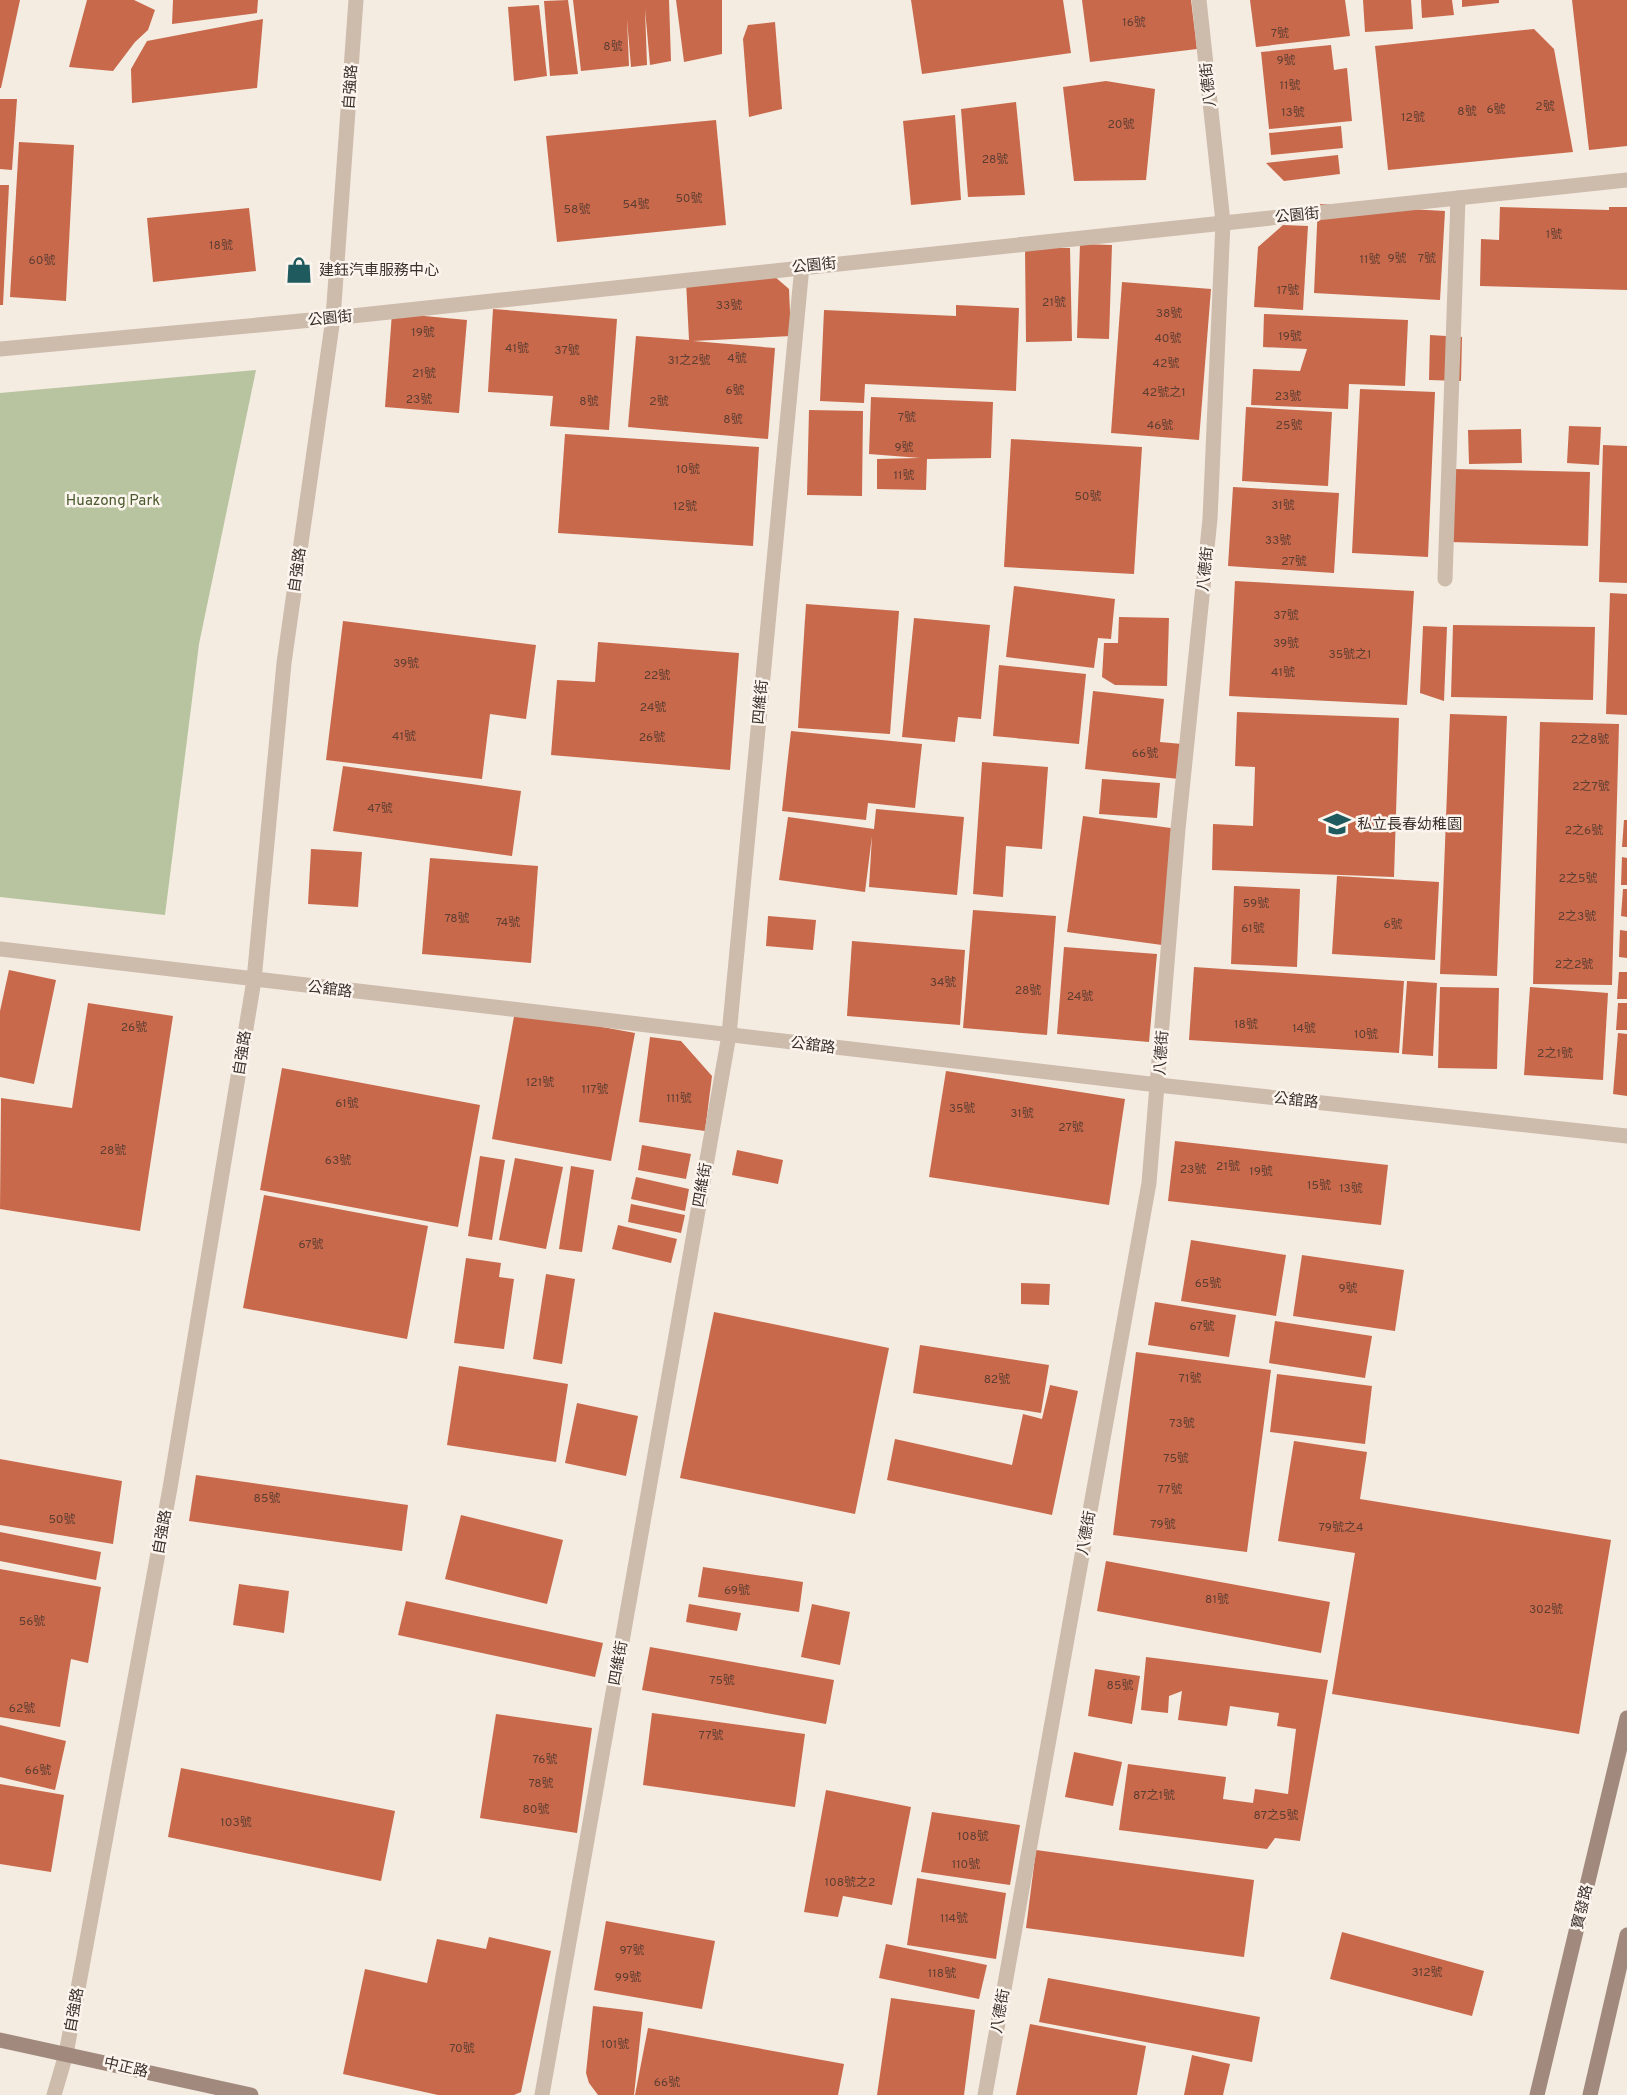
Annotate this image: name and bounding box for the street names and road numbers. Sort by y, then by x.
street label: 八德街 [1197,61,1221,108]
street label: 自強路 [340,64,363,110]
street label: 公園街 [1274,205,1321,228]
street label: 公園街 [791,255,838,278]
street label: 公園街 [307,308,354,331]
street label: 八德街 [1194,546,1218,593]
street label: 自強路 [286,547,311,594]
street label: 四維街 [750,679,773,725]
street label: 公舘路 [306,978,353,1003]
street label: 自強路 [231,1030,256,1077]
street label: 八德街 [1150,1030,1174,1076]
street label: 公舘路 [789,1034,836,1059]
street label: 公舘路 [1272,1090,1319,1113]
street label: 四維街 [690,1161,717,1209]
street label: 自強路 [150,1508,177,1556]
street label: 八德街 [1073,1509,1101,1557]
street label: 四維街 [606,1639,633,1687]
street label: 寶發路 [1568,1883,1598,1931]
street label: 自強路 [62,1986,89,2034]
street label: 八德街 [987,1987,1015,2035]
street label: 中正路 [102,2054,150,2083]

